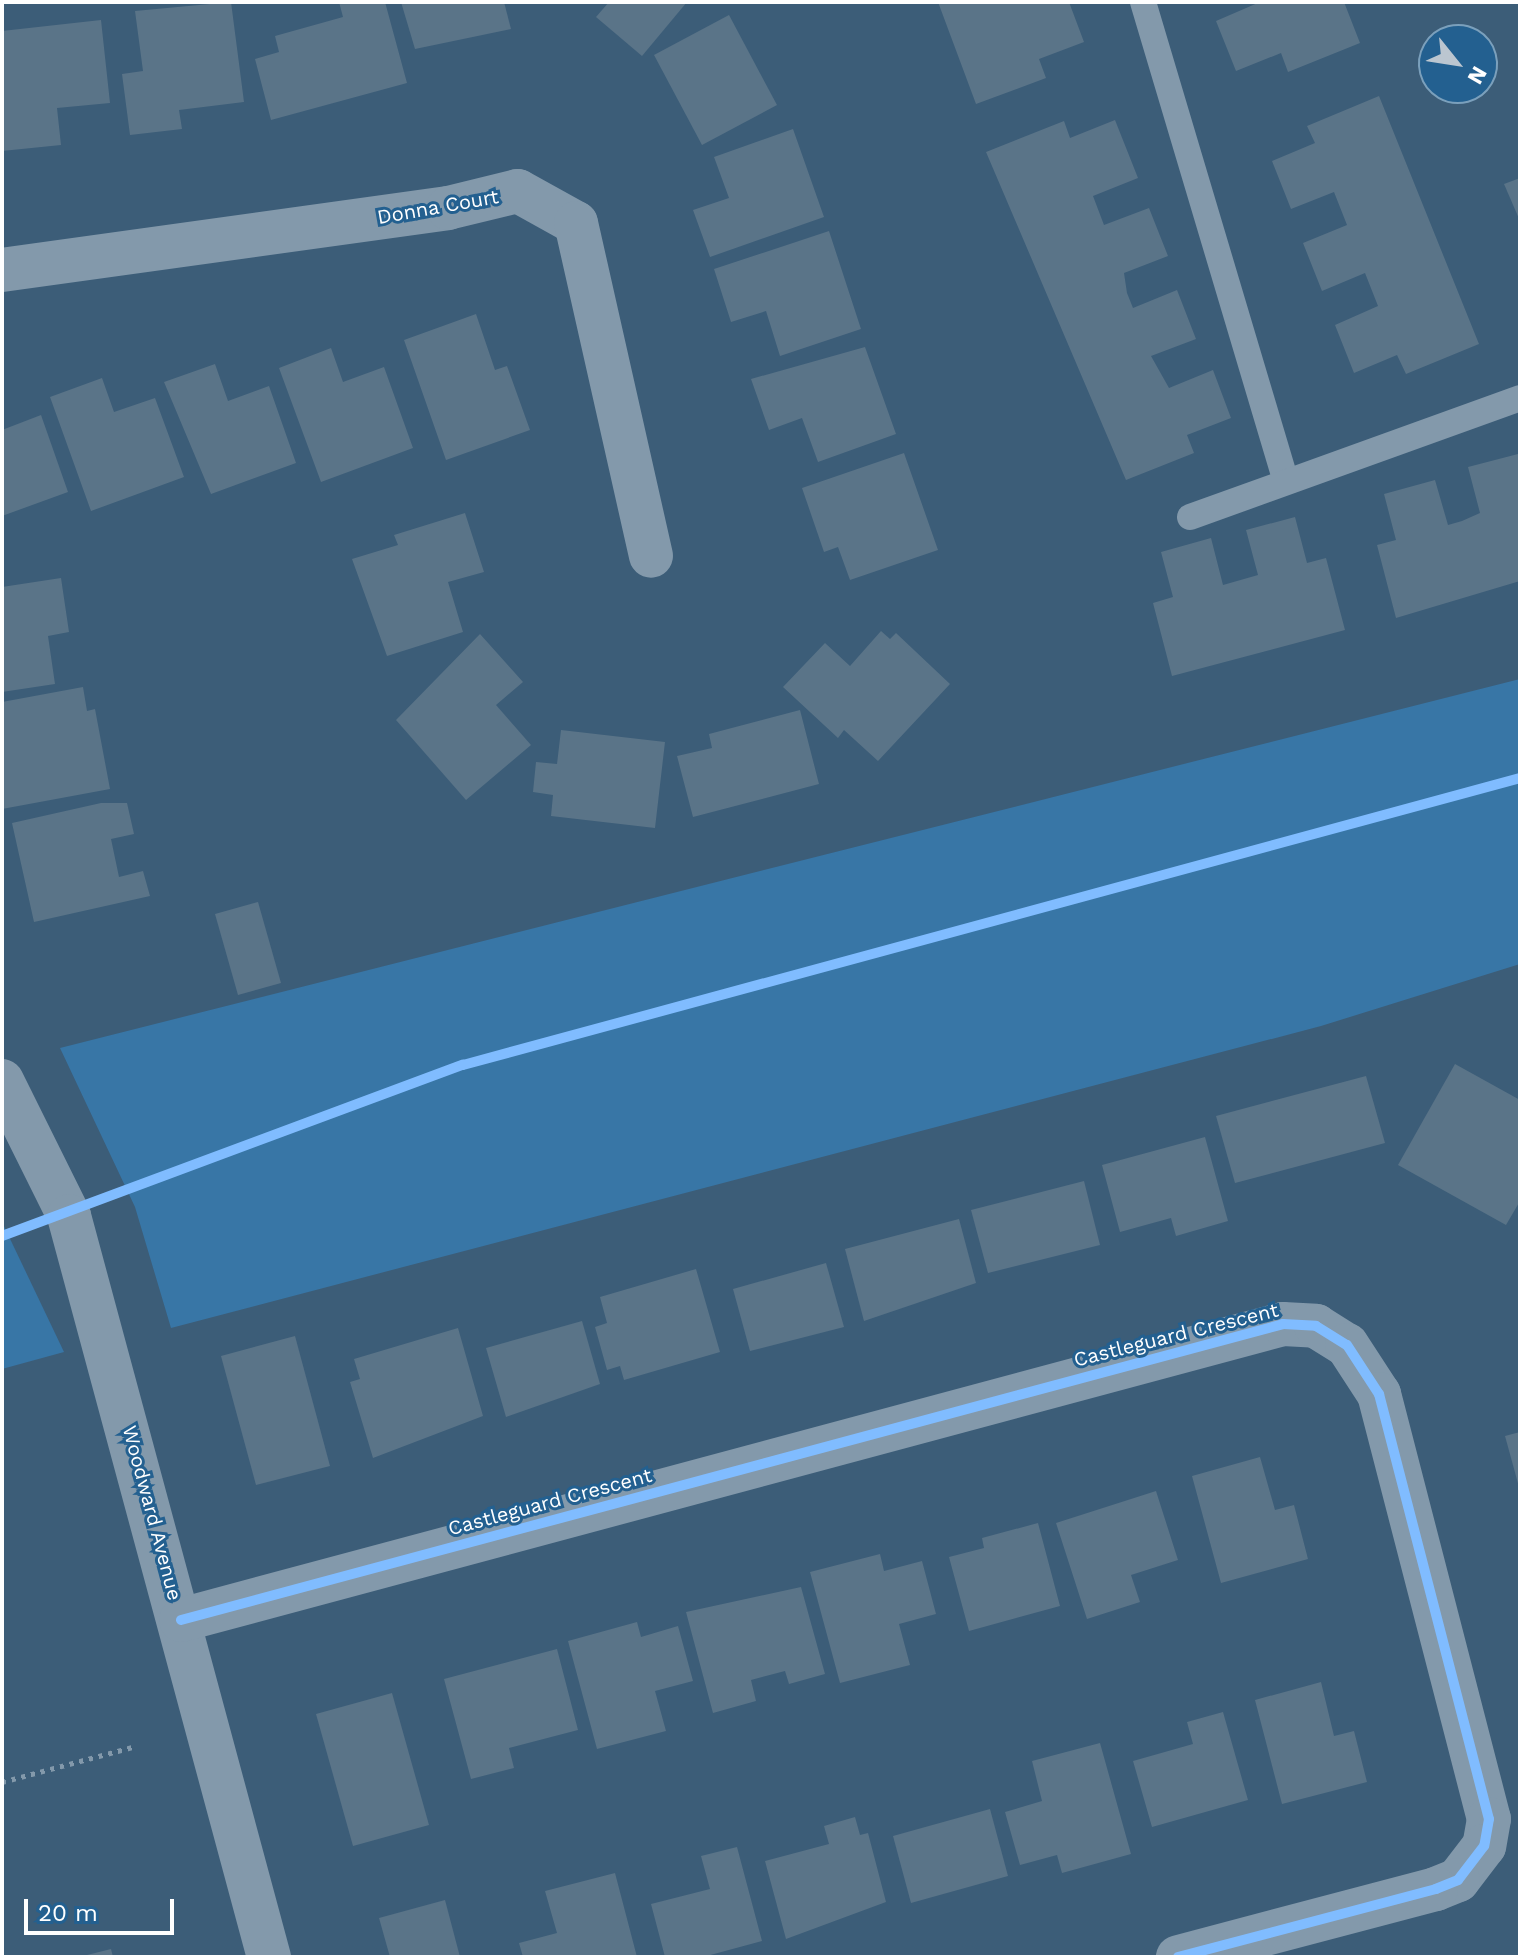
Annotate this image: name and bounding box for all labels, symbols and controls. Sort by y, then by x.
north arrow [1418,24,1498,104]
text: N [1463,62,1492,89]
street label: Donna Court [375,184,501,230]
street label: Castleguard Crescent [1071,1298,1281,1372]
street label: Woodward Avenue [117,1423,187,1603]
street label: Castleguard Crescent [445,1463,655,1541]
scale bar [28,1883,178,1933]
text: 20 m [38,1899,98,1927]

